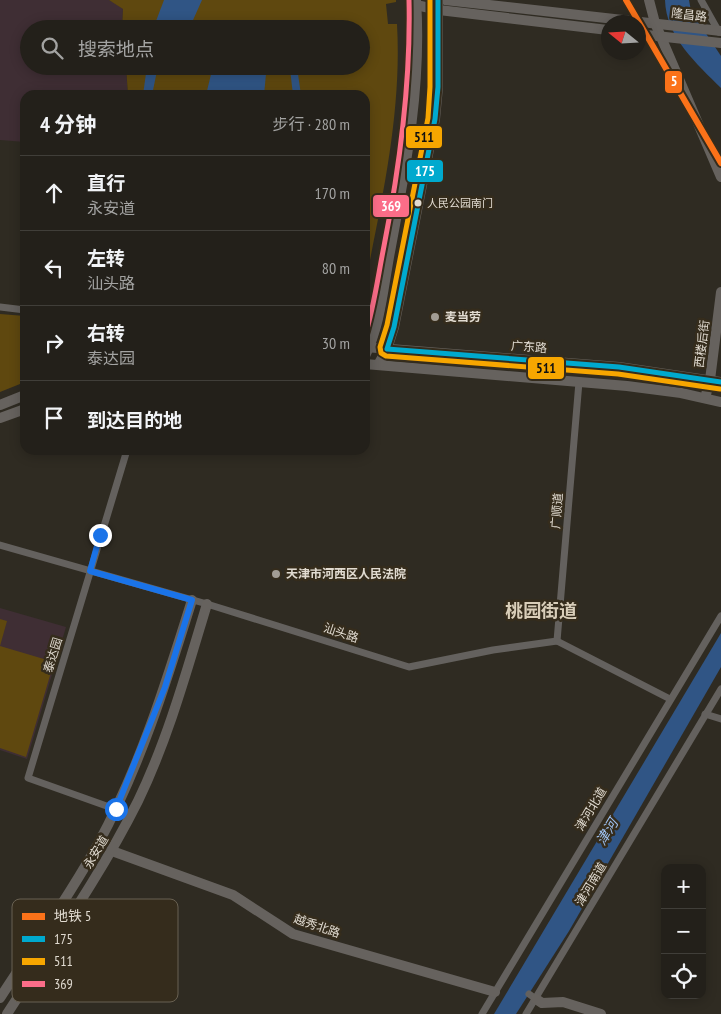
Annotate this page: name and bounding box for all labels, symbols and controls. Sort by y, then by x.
street label: 隆昌路 [670,5,708,24]
north arrow [601,15,646,60]
search box [20,20,370,75]
icon: search [38,34,66,62]
text: 搜索地点 [78,37,154,61]
line badge: 5 [664,70,683,94]
text: 5 [671,72,677,90]
text: 4 分钟 [40,111,96,138]
text: 步行 · 280 m [272,114,350,134]
line badge: 511 [405,125,443,149]
text: 511 [414,128,434,146]
line badge: 175 [406,159,444,183]
text: 175 [415,162,435,180]
text: 直行 [87,171,125,195]
icon: ahead [40,179,68,207]
text: 170 m [315,183,350,203]
line badge: 369 [372,194,410,218]
place label: 人民公园南门 [427,196,493,210]
text: 369 [381,197,401,215]
text: 永安道 [87,198,135,218]
marker: 人民公园南门 [413,198,423,208]
text: 左转 [87,246,125,270]
icon: left [40,254,68,282]
text: 80 m [322,258,350,278]
text: 汕头路 [87,273,135,293]
place label: 麦当劳 [445,309,481,324]
marker: 麦当劳 [429,311,441,323]
street label: 西楼后街 [691,319,712,369]
text: 右转 [87,321,125,345]
icon: right [40,329,68,357]
text: 30 m [322,333,350,353]
street label: 广东路 [511,338,548,355]
text: 泰达园 [87,348,135,368]
line badge: 511 [527,356,565,380]
text: 511 [536,359,556,377]
icon: arrive [40,404,68,432]
text: 到达目的地 [87,408,182,432]
street label: 广顺道 [547,492,566,530]
route end [89,524,112,547]
place label: 天津市河西区人民法院 [286,566,406,581]
marker: 天津市河西区人民法院 [270,568,282,580]
district label: 桃园街道 [505,599,577,622]
street label: 汕头路 [322,620,361,645]
street label: 泰达园 [40,635,65,674]
street label: 津河北道 [572,785,610,833]
route start [105,798,128,821]
water label: 津河 [593,816,621,848]
street label: 永安道 [80,832,111,871]
street label: 津河南道 [572,859,609,908]
map controls [661,864,706,999]
button: + [661,864,706,909]
legend [12,899,178,1002]
text: 地铁 5 [54,907,91,925]
button: − [661,909,706,954]
street label: 越秀北路 [292,911,342,940]
text: 175 [54,930,73,948]
text: 511 [54,952,73,970]
button: locate [661,954,706,999]
text: 369 [54,975,73,993]

